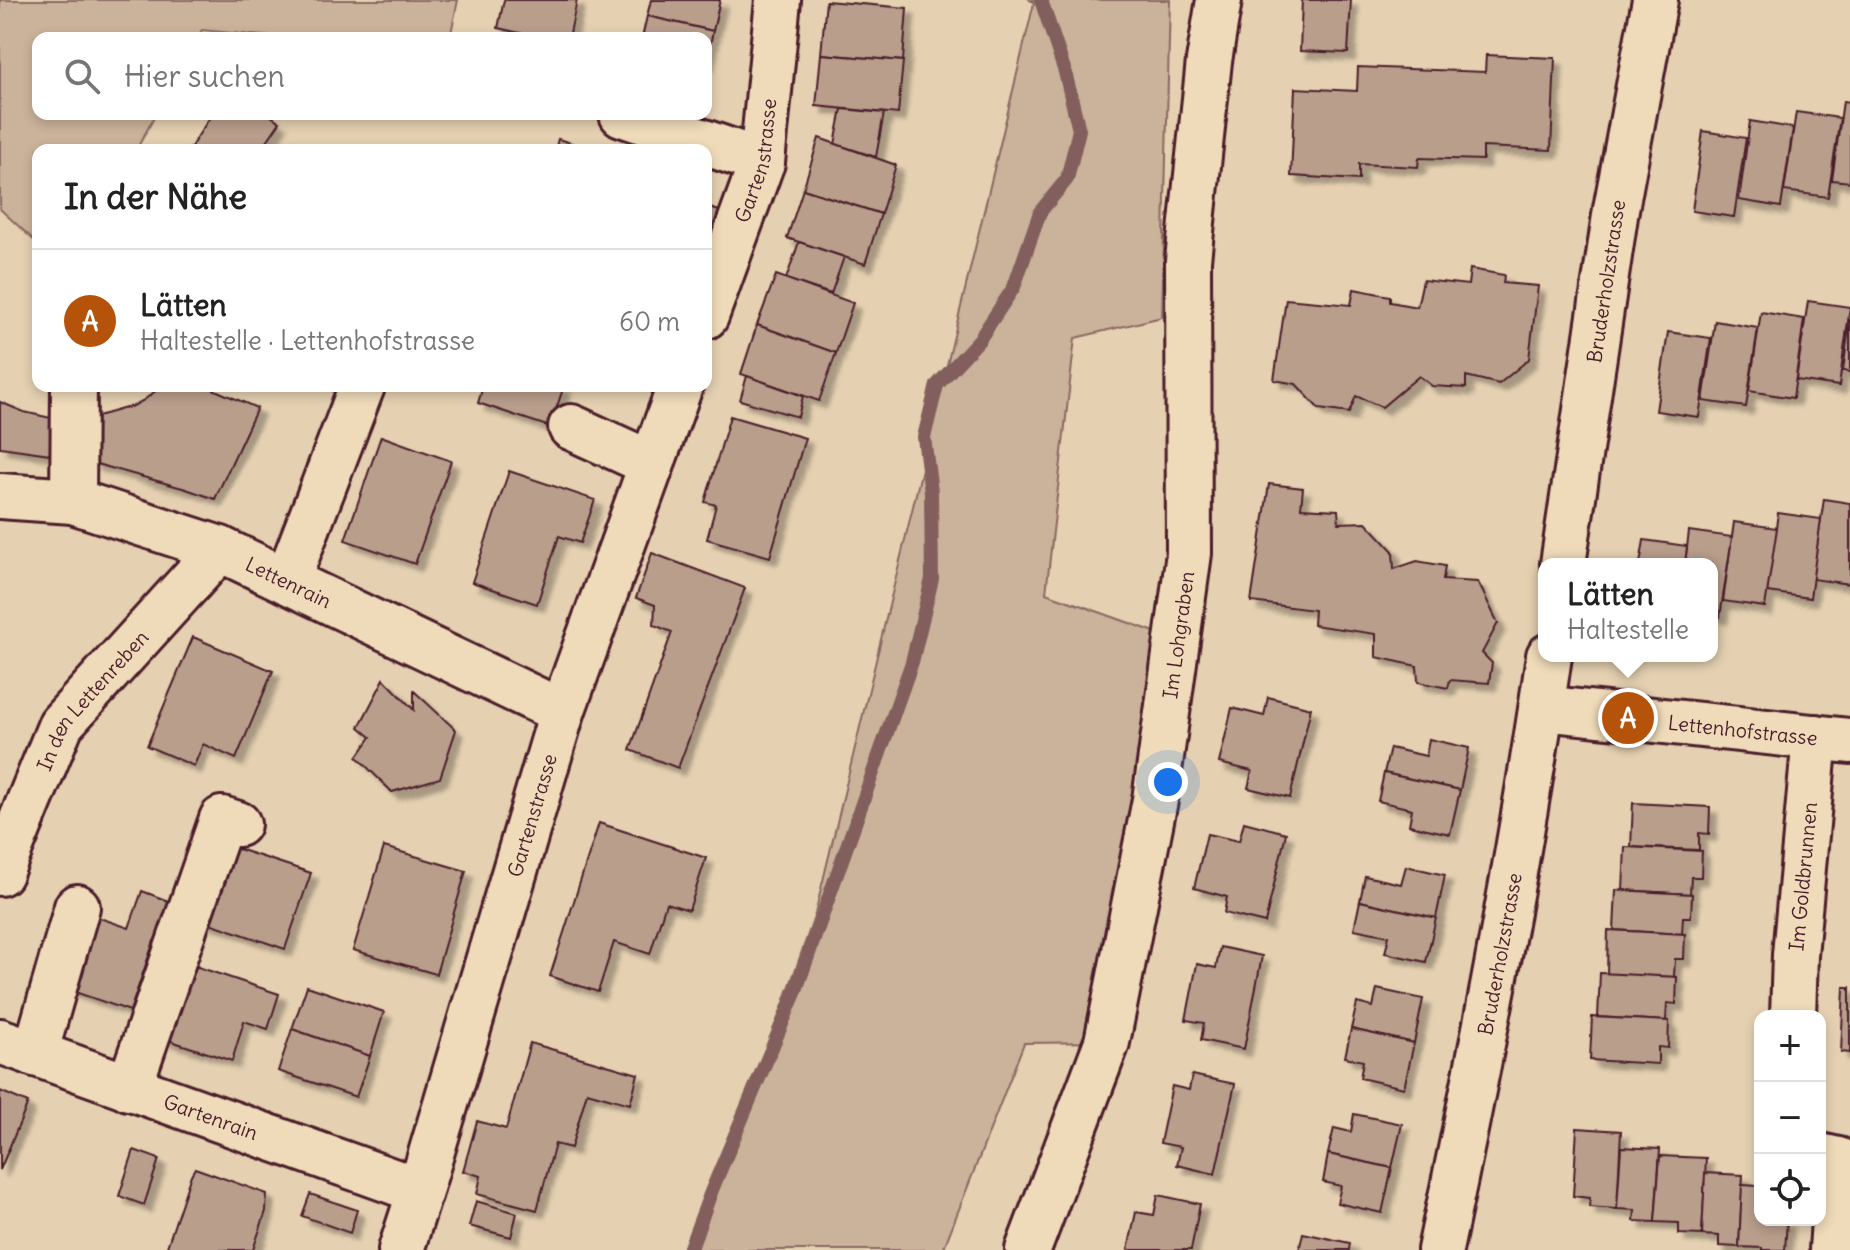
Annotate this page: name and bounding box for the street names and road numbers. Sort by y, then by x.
street label: Gartenstrasse [729,97,781,226]
street label: Bruderholzstrasse [1581,198,1630,364]
street label: Lettenrain [242,551,336,613]
street label: Im Lohgraben [1157,570,1199,700]
street label: In den Lettenreben [31,624,153,774]
street label: Lettenhofstrasse [1667,709,1819,750]
street label: Gartenstrasse [501,751,561,880]
street label: Im Goldbrunnen [1783,801,1821,952]
street label: Bruderholzstrasse [1472,871,1526,1037]
street label: Gartenrain [160,1088,261,1145]

